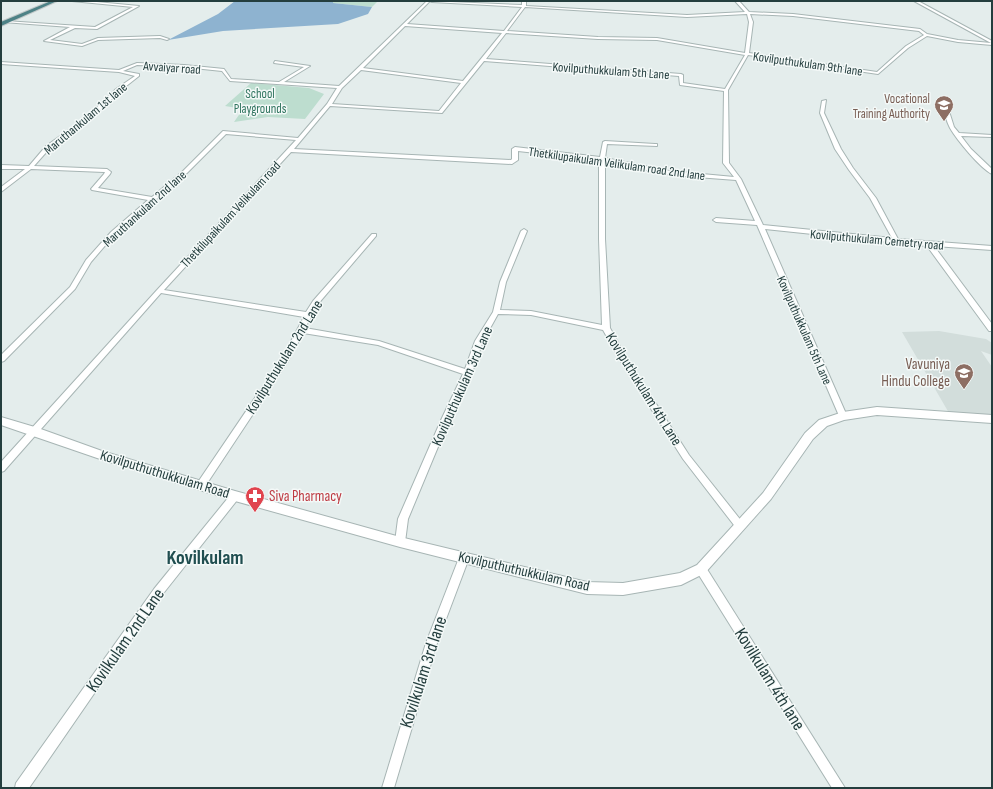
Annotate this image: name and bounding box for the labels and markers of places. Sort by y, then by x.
place label: Vocational Training Authority [853,91,930,122]
school or university icon: Vocational Training Authority [933,94,955,122]
place label: Vavuniya Hindu College [881,355,950,391]
school or university icon: Vavuniya Hindu College [953,362,975,390]
pharmacy icon: Siva Pharmacy [244,485,266,513]
place label: Siva Pharmacy [269,487,342,506]

